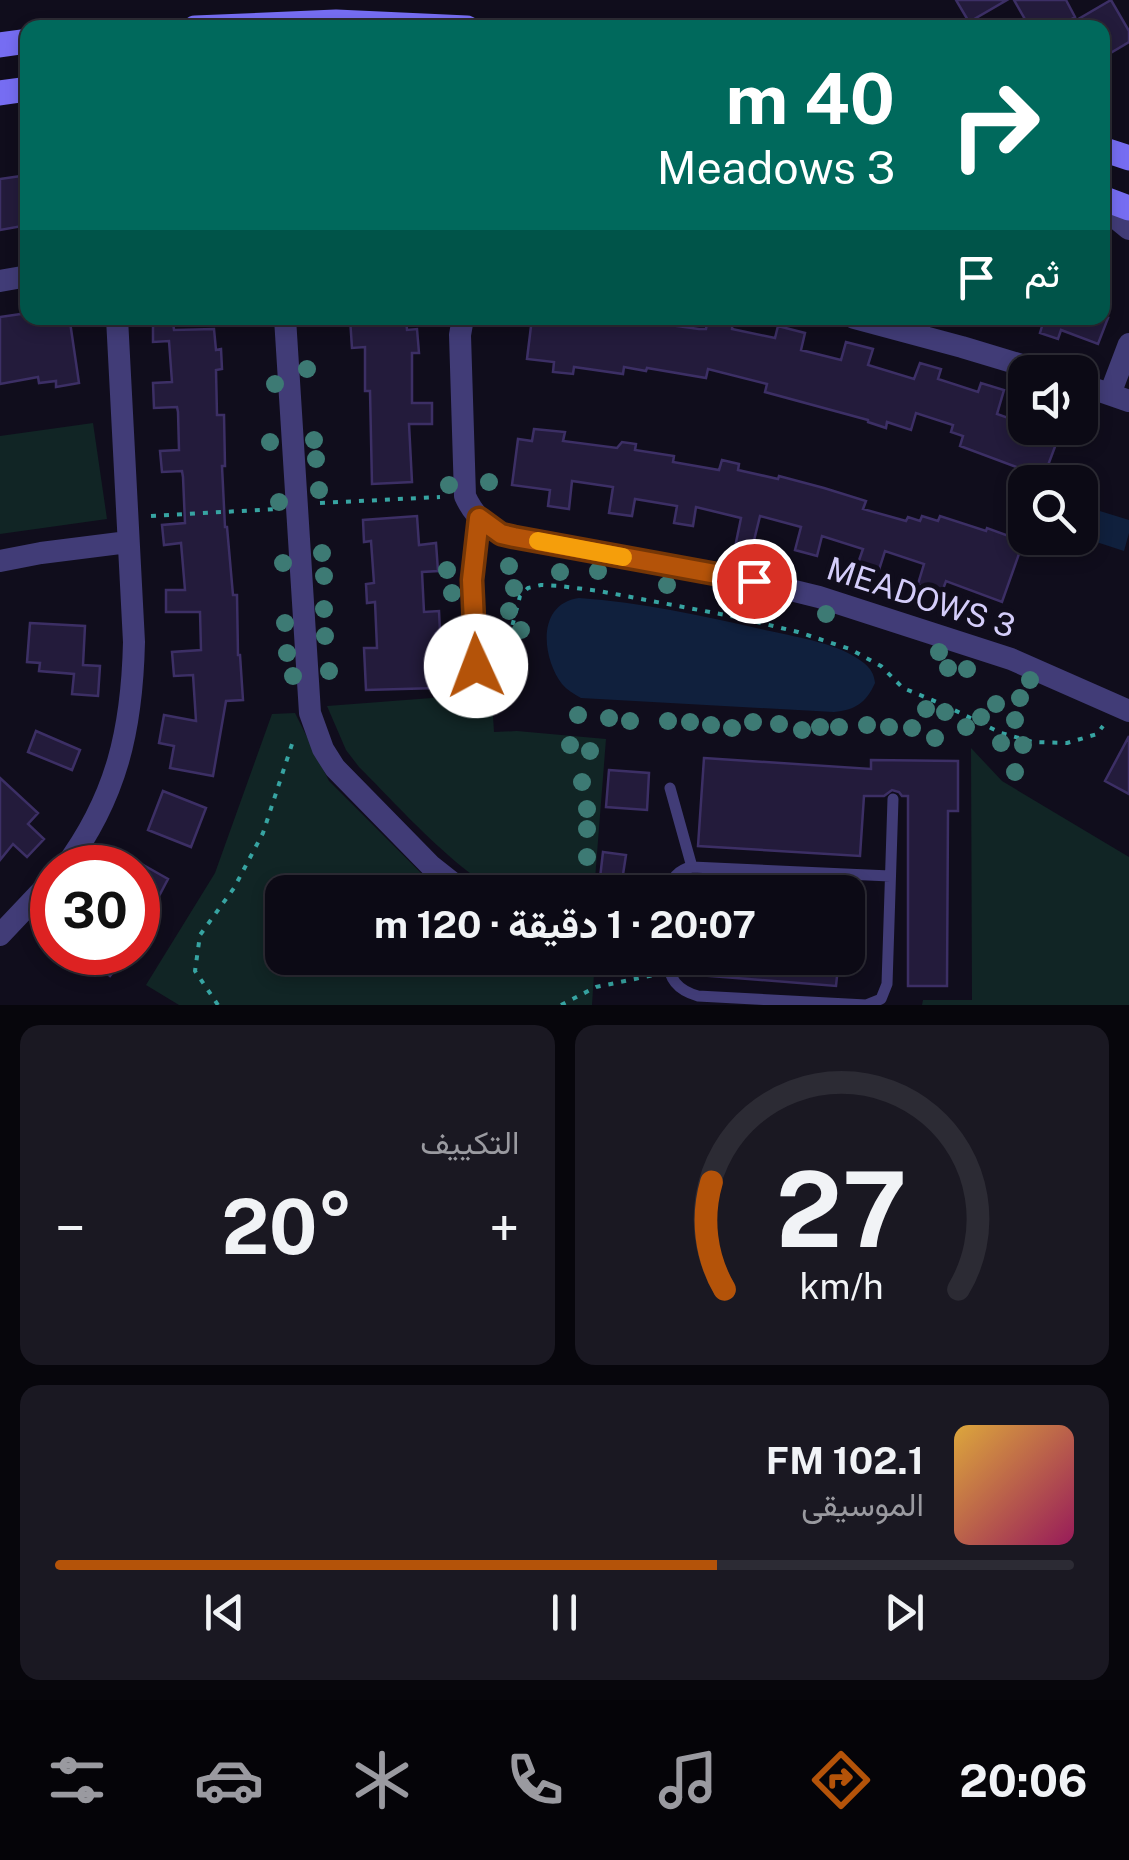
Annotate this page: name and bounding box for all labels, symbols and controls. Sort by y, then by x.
text: 40 m [725,57,895,140]
icon: right [930,60,1060,190]
text: Meadows 3 [657,141,895,194]
icon: arrive [949,250,1004,305]
text: ثم [1024,251,1060,296]
map controls [1008,355,1098,555]
button: sound [1008,355,1098,445]
button: search [1008,465,1098,555]
pin [712,539,797,624]
street label: MEADOWS 3 [822,549,1020,645]
icon: arrive [727,554,782,609]
position arrow [424,614,528,718]
speed limit sign: 30 [30,845,160,975]
text: 20:07 · 1 دقيقة · 120 m [374,902,756,947]
text: التكييف [420,1124,520,1161]
text: 27 [776,1148,907,1270]
text: 20° [221,1183,353,1271]
text: − [55,1196,86,1260]
text: + [489,1196,519,1260]
text: km/h [800,1265,884,1307]
text: 102.1 FM [766,1438,924,1483]
text: الموسيقى [801,1486,924,1523]
icon: previous [197,1585,252,1640]
icon: pause [537,1585,592,1640]
icon: next [877,1585,932,1640]
icon: filters [42,1745,112,1815]
icon: car [194,1745,264,1815]
icon: climate [347,1745,417,1815]
icon: phone [500,1745,570,1815]
icon: music [653,1745,723,1815]
icon: directions [806,1745,876,1815]
text: 20:06 [959,1754,1088,1807]

